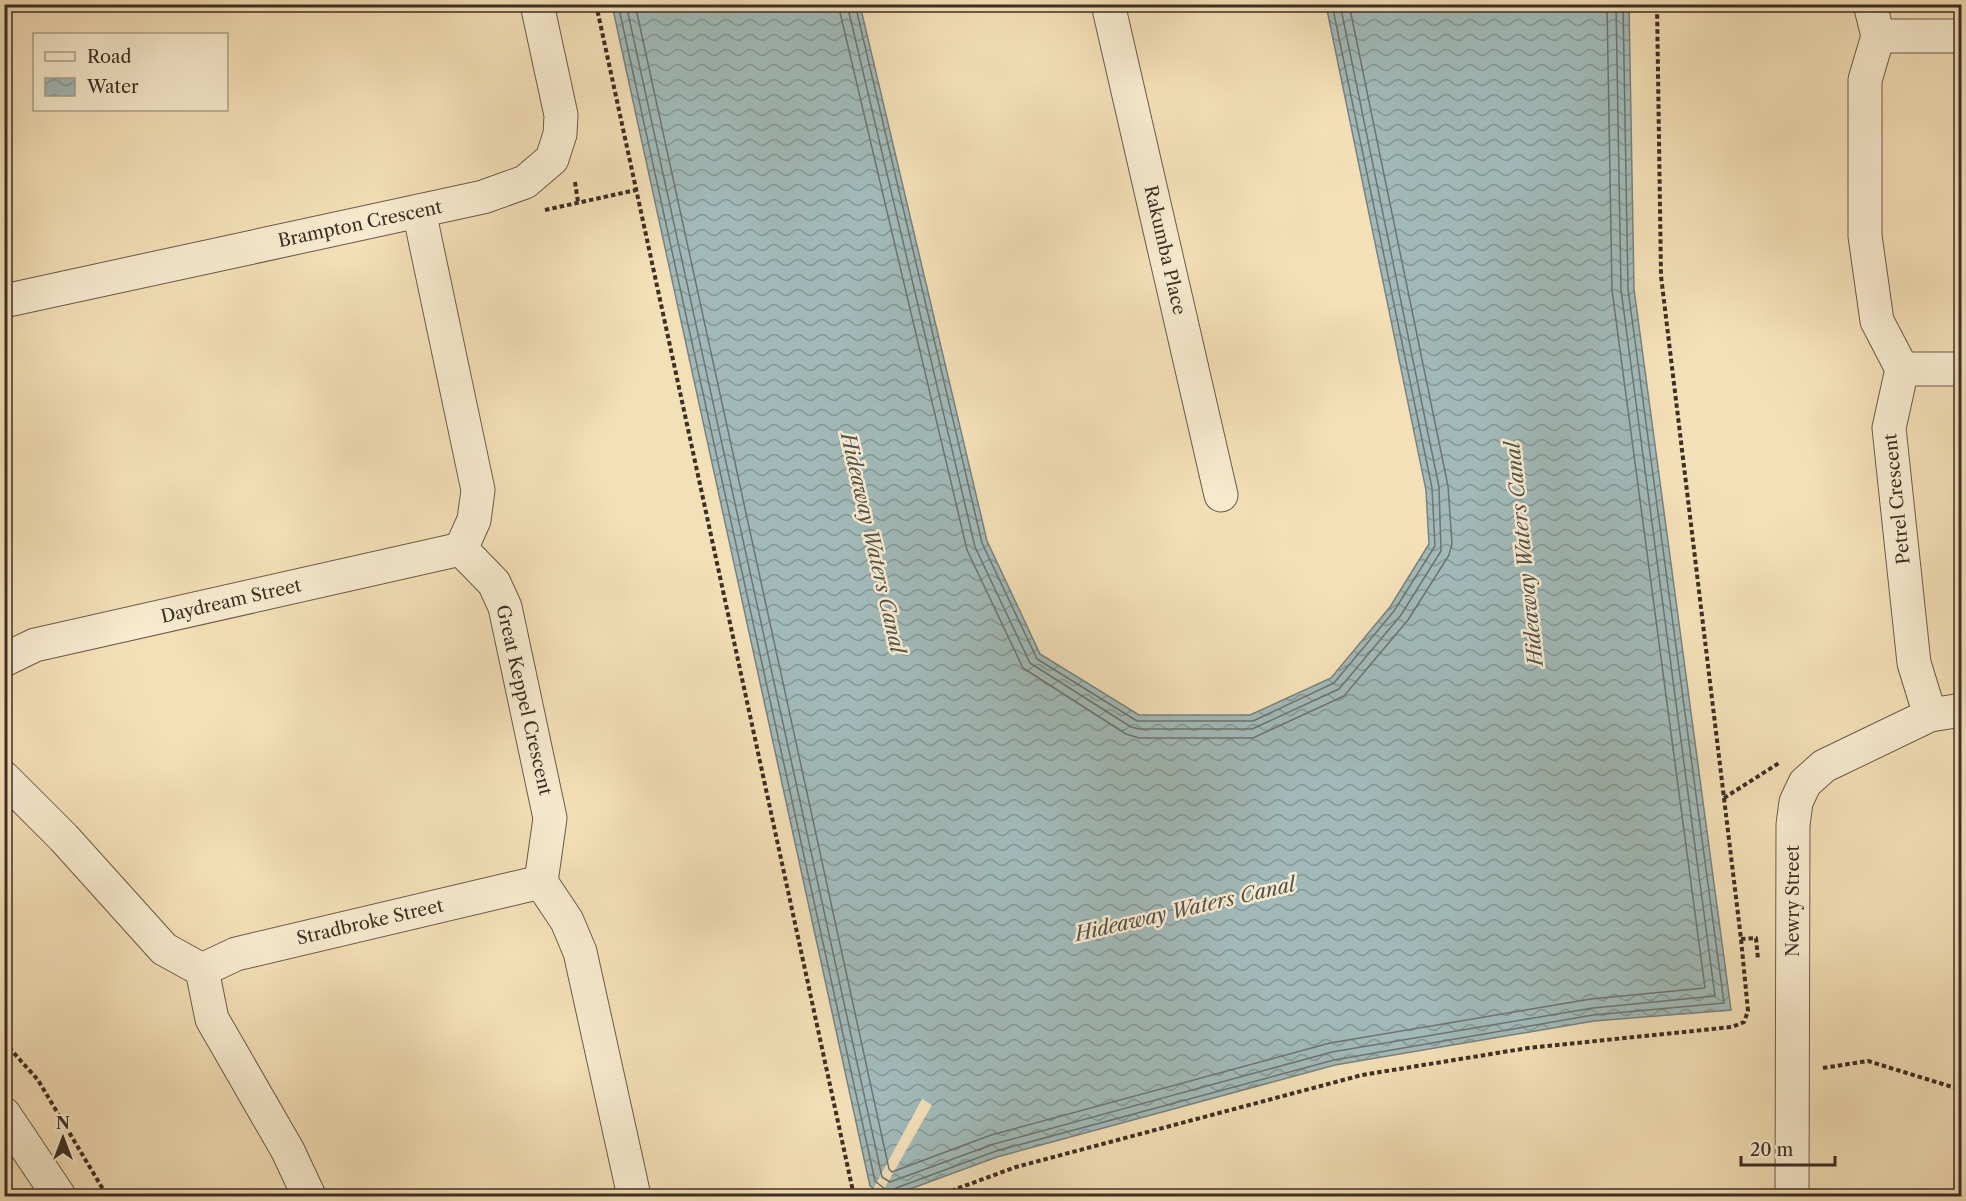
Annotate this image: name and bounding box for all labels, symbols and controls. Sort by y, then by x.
legend [33,33,228,111]
text: Road [87,46,132,68]
text: Water [86,76,139,98]
street label: Rakumba Place [1139,183,1191,317]
street label: Brampton Crescent [276,196,445,252]
water label: Hideaway Waters Canal [835,428,911,658]
street label: Petrel Crescent [1879,432,1915,566]
water label: Hideaway Waters Canal [1500,438,1548,670]
street label: Daydream Street [159,574,304,628]
street label: Great Keppel Crescent [491,603,557,798]
street label: Newry Street [1782,844,1804,957]
water label: Hideaway Waters Canal [1070,871,1300,947]
street label: Stradbroke Street [294,894,446,950]
north arrow [33,1108,93,1168]
text: N [56,1113,70,1133]
scale bar [1741,1129,1836,1167]
text: 20 m [1750,1139,1794,1161]

